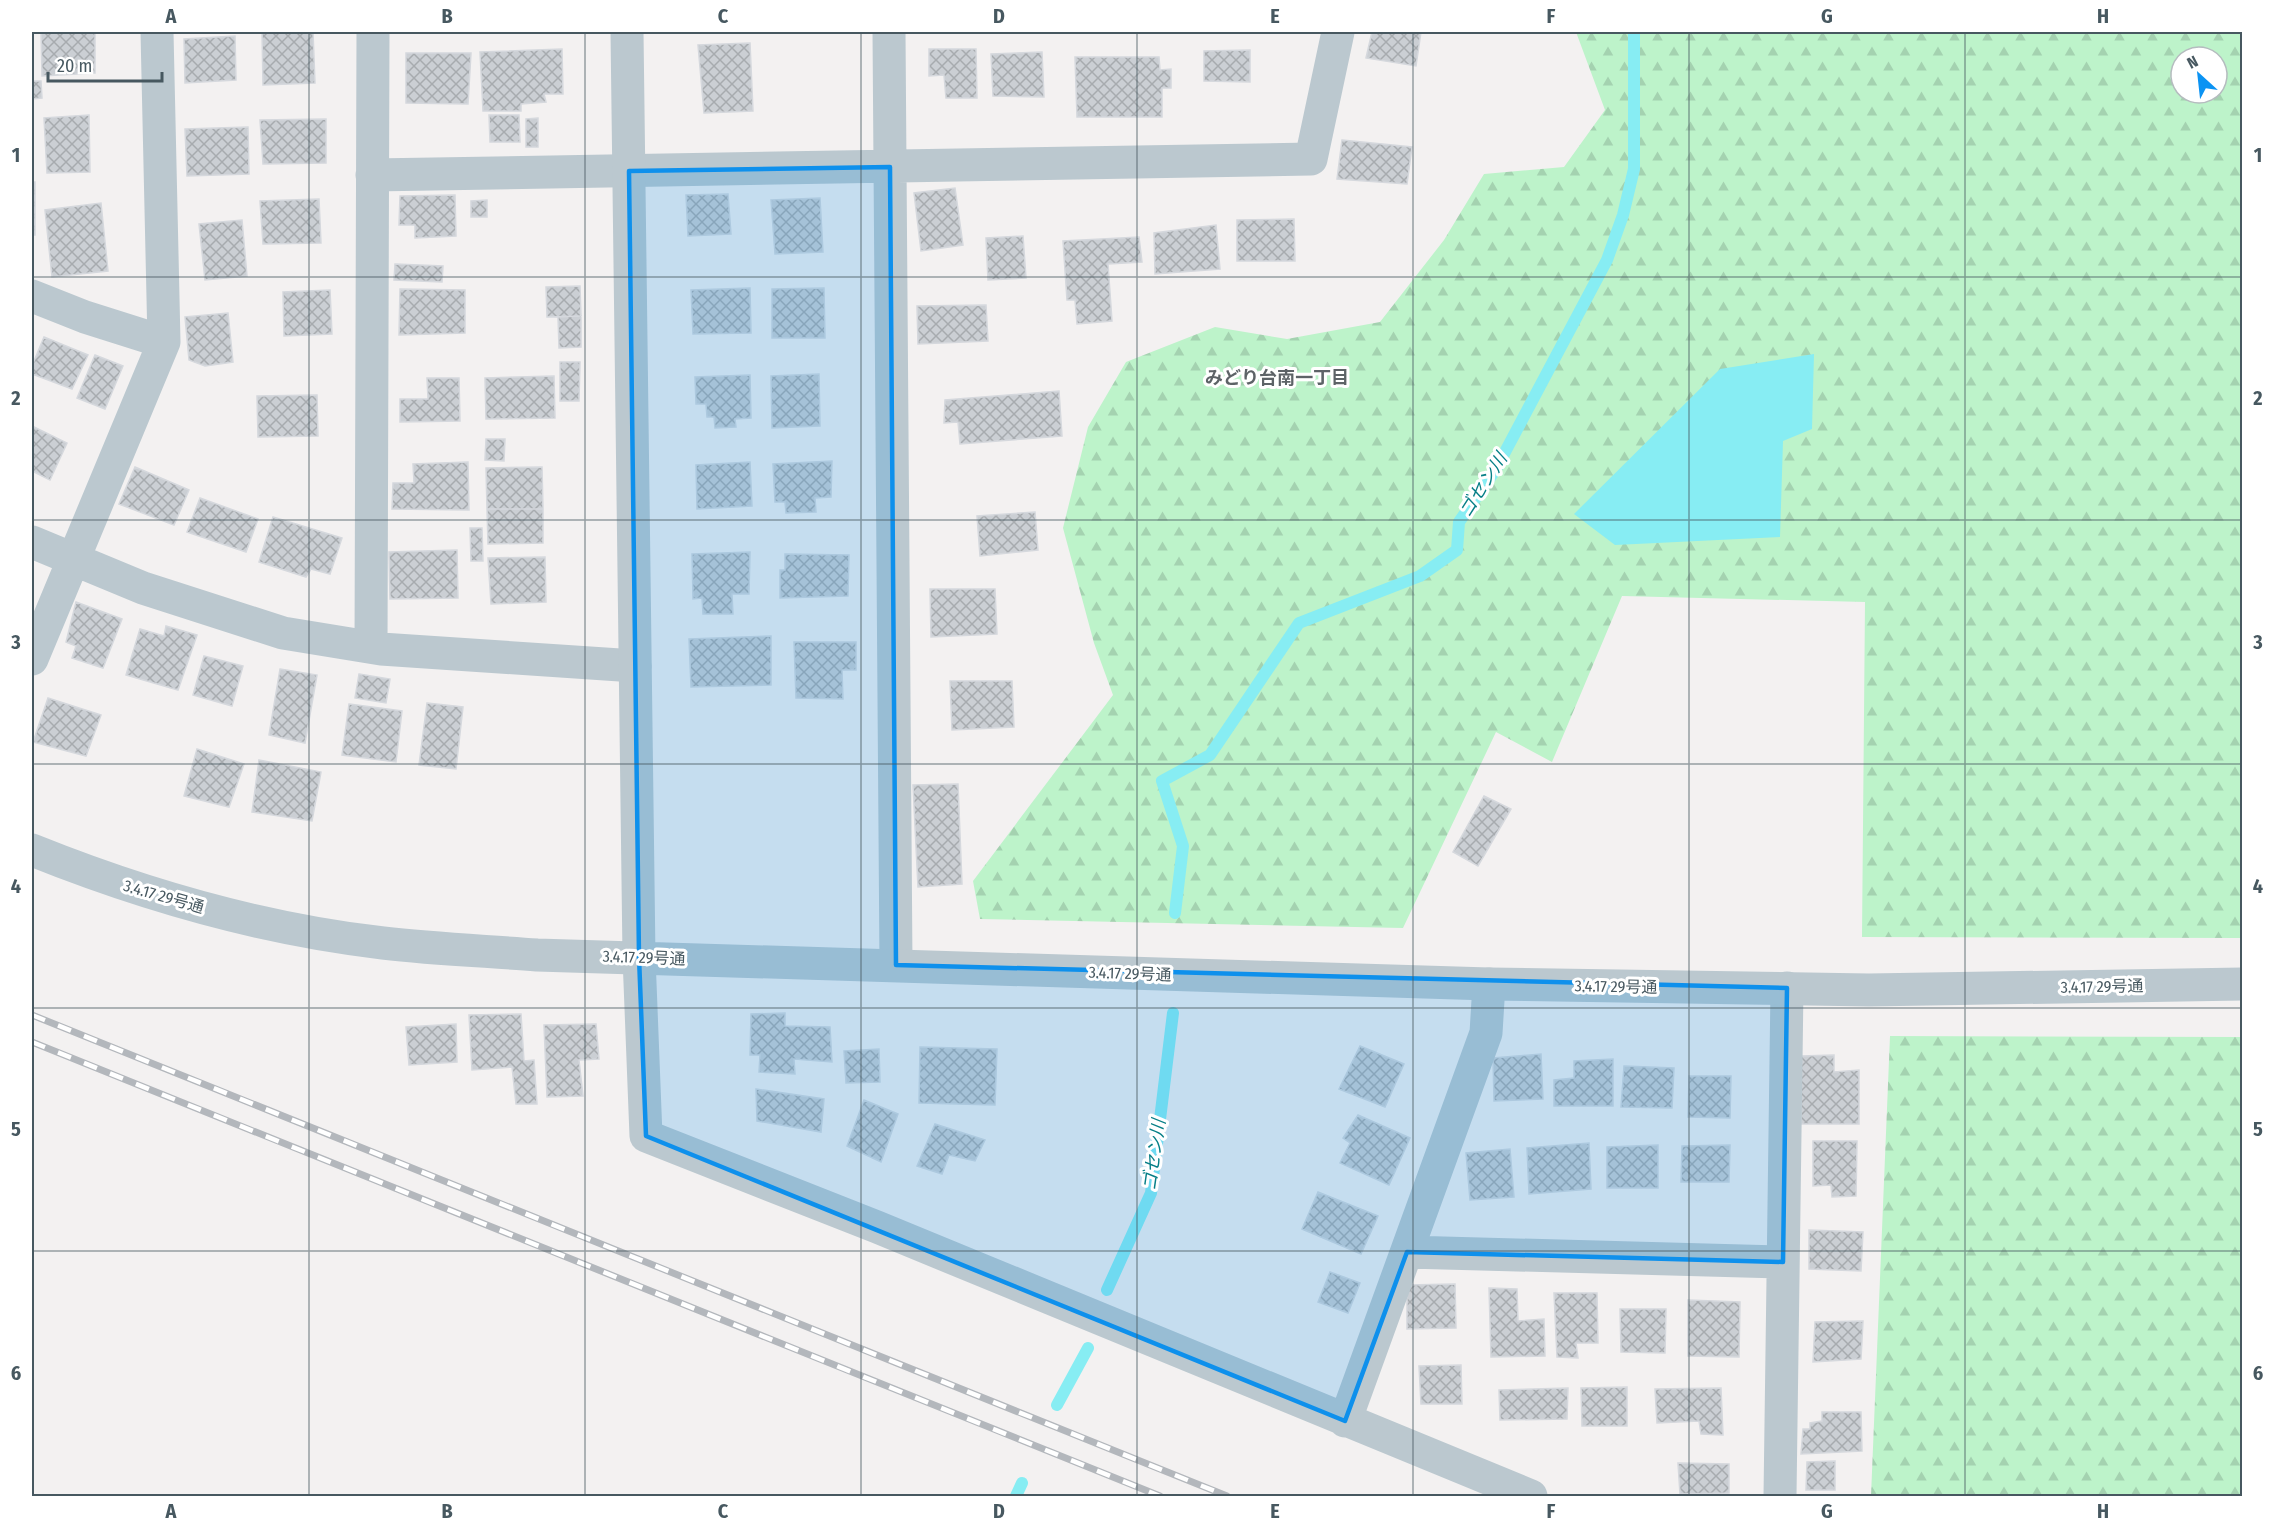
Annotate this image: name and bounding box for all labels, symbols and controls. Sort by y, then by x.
text: A [165,4,178,28]
text: B [441,4,453,28]
text: C [718,4,729,28]
text: D [993,4,1005,28]
text: E [1270,4,1280,28]
text: F [1547,4,1556,28]
text: G [1821,4,1833,28]
text: H [2097,4,2109,28]
scale bar [48,45,162,83]
north arrow [2169,45,2229,105]
text: N [2184,51,2201,73]
text: 20 m [57,55,92,77]
text: 1 [12,143,20,167]
text: 1 [2254,143,2262,167]
district label: みどり台南一丁目 [1205,367,1349,389]
text: 2 [10,386,21,410]
text: 2 [2252,386,2263,410]
water label: ゴセン川 [1454,447,1513,521]
text: 3 [10,630,21,654]
text: 3 [2252,630,2263,654]
text: 4 [11,874,21,898]
text: 4 [2253,874,2263,898]
street label: 3.4.17 29号通 [121,876,206,917]
street label: 3.4.17 29号通 [602,947,686,968]
street label: 3.4.17 29号通 [1088,963,1172,984]
street label: 3.4.17 29号通 [1574,976,1658,997]
street label: 3.4.17 29号通 [2060,976,2144,997]
water label: ゴセン川 [1138,1116,1170,1192]
text: 5 [11,1117,21,1141]
text: 5 [2253,1117,2263,1141]
text: 6 [11,1361,21,1385]
text: 6 [2253,1361,2263,1385]
text: A [165,1499,178,1523]
text: B [441,1499,453,1523]
text: C [718,1499,729,1523]
text: D [993,1499,1005,1523]
text: E [1270,1499,1280,1523]
text: F [1547,1499,1556,1523]
text: G [1821,1499,1833,1523]
text: H [2097,1499,2109,1523]

